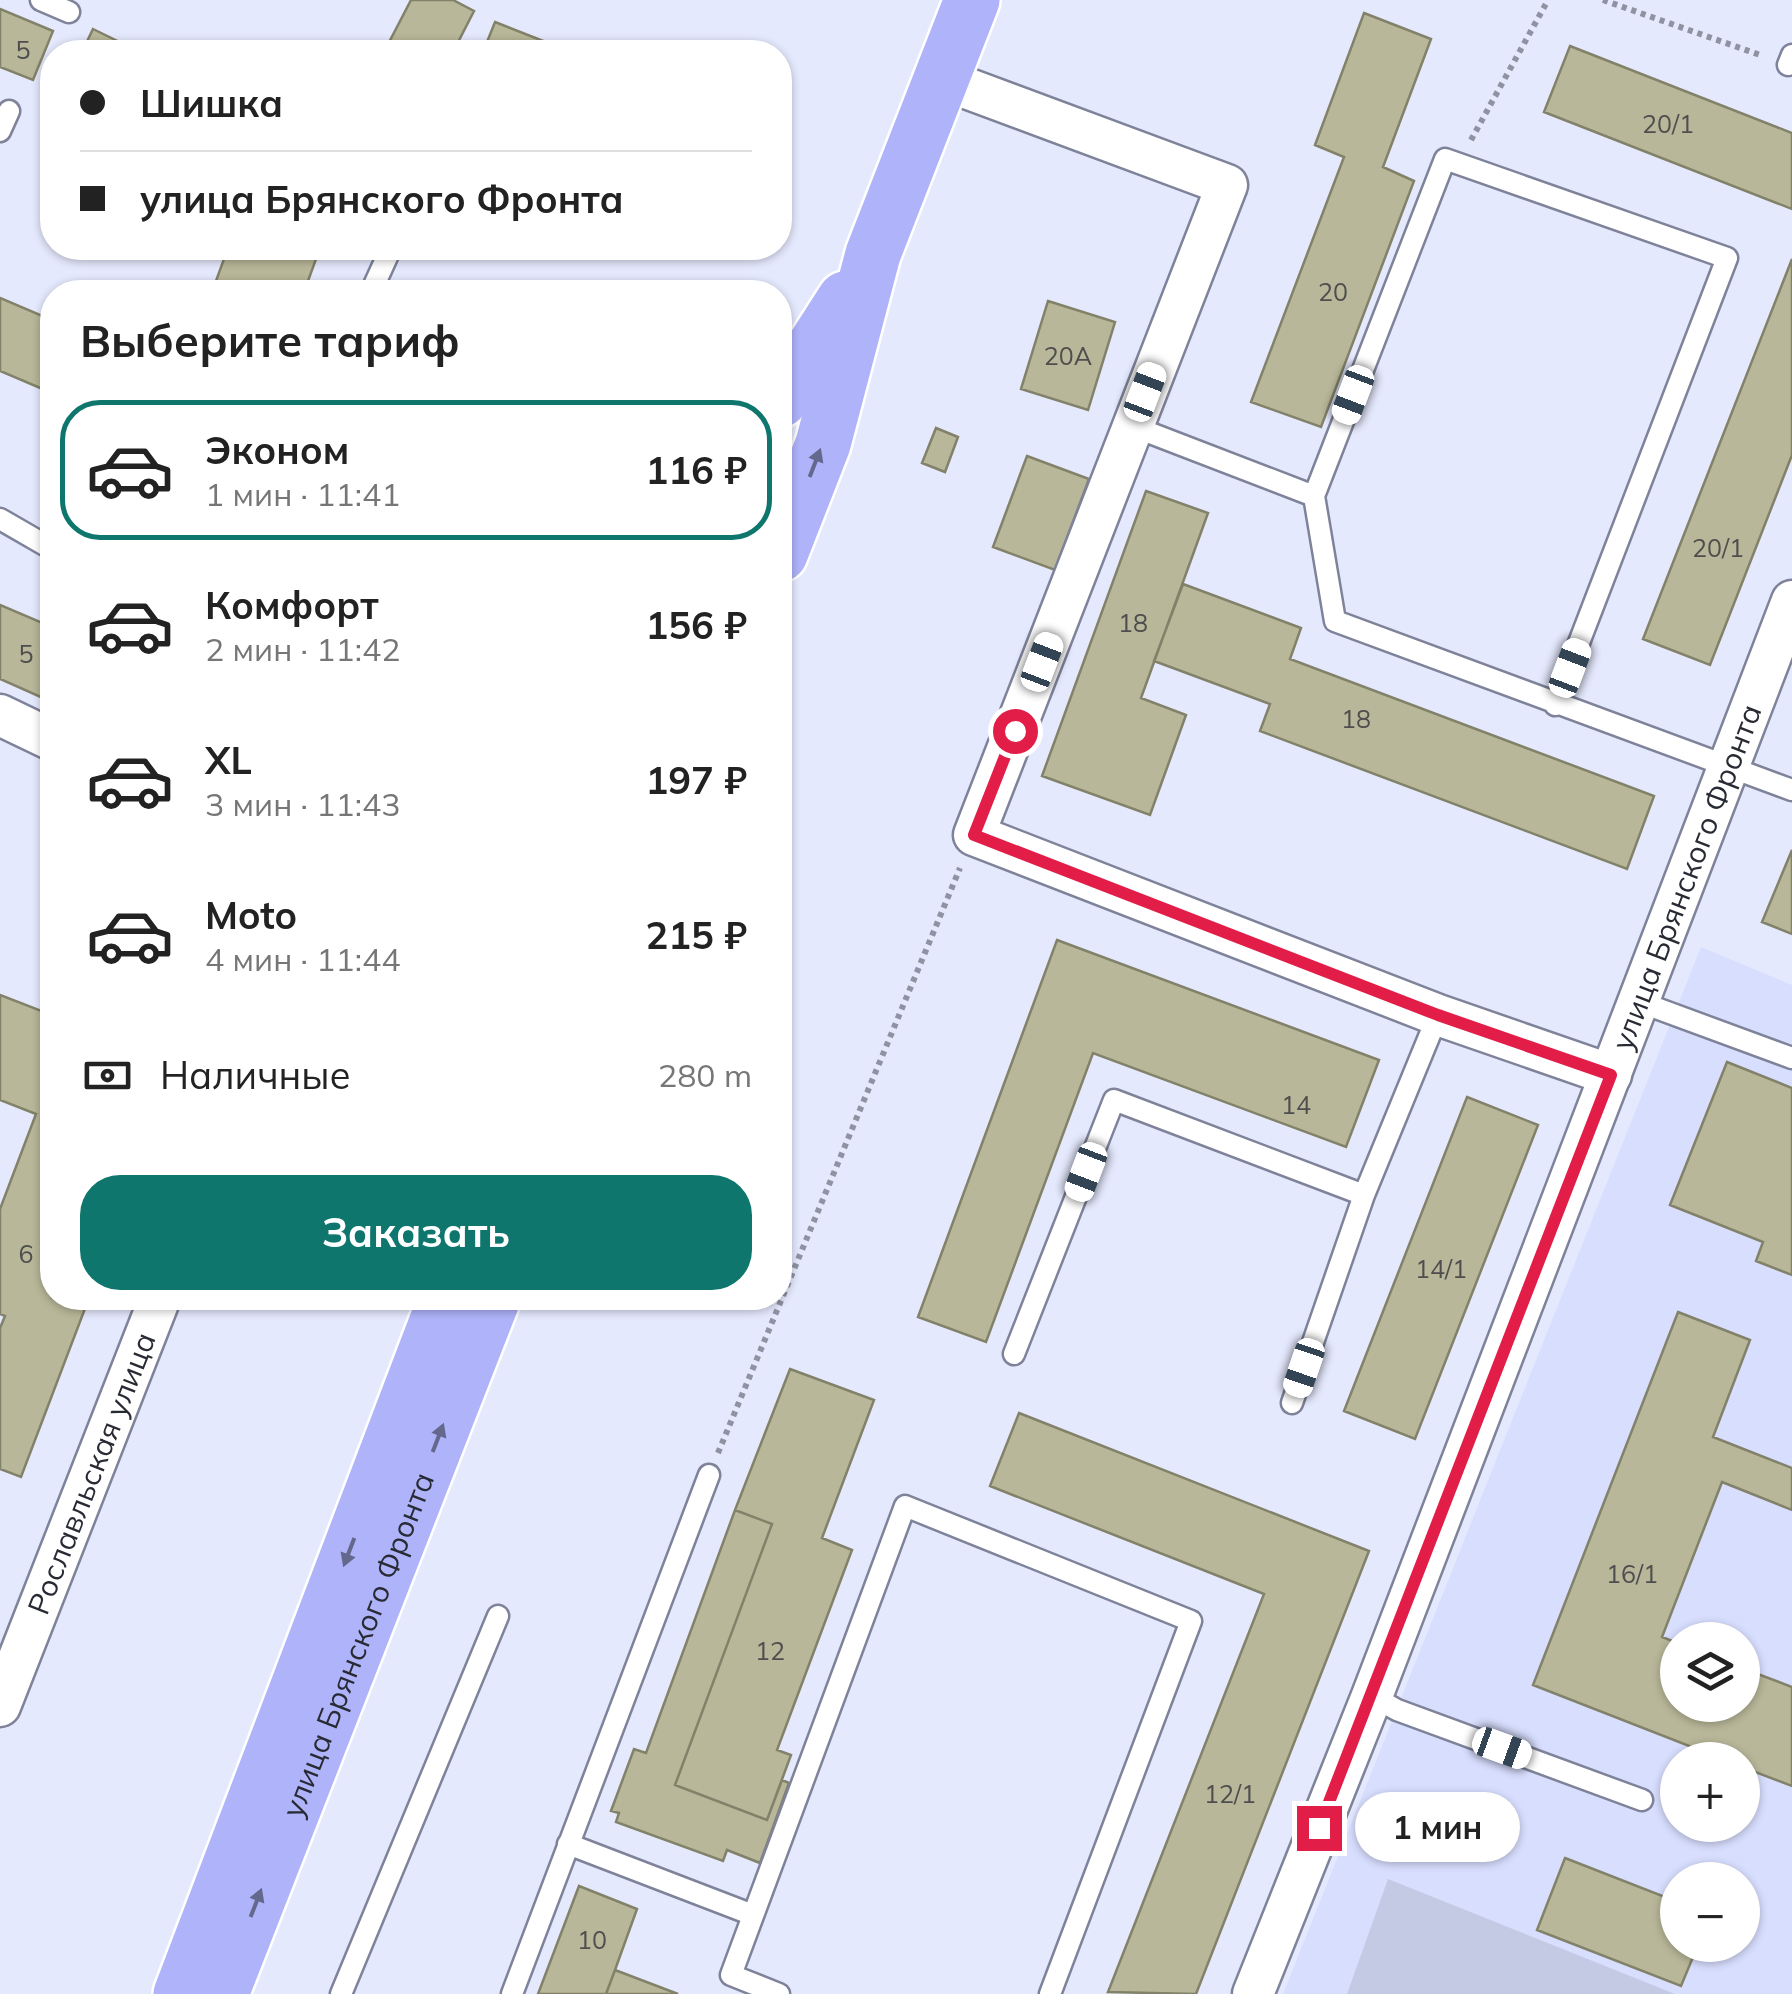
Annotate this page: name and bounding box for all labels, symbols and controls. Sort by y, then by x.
house number: 5 [15,34,31,65]
text: Шишка [140,79,283,127]
house number: 20/1 [1642,108,1694,139]
text: улица Брянского Фронта [140,175,624,223]
house number: 20 [1318,276,1348,307]
text: Выберите тариф [80,312,460,368]
house number: 20А [1044,340,1092,371]
car [1120,359,1170,425]
car [1328,362,1378,428]
icon: car [85,425,175,515]
text: Эконом [205,426,349,474]
text: 116 ₽ [645,446,747,494]
one-way arrow [808,448,823,478]
text: 1 мин · 11:41 [205,474,400,514]
house number: 20/1 [1692,532,1744,563]
icon: car [85,580,175,670]
text: Комфорт [205,581,379,629]
text: 156 ₽ [645,601,747,649]
house number: 18 [1118,607,1148,638]
text: 2 мин · 11:42 [205,629,400,669]
car [1017,629,1067,695]
car [1545,635,1595,701]
house number: 5 [18,638,34,669]
street label: улица Брянского Фронта [1603,699,1770,1055]
house number: 18 [1341,703,1371,734]
route start [993,709,1038,754]
icon: car [85,735,175,825]
text: XL [205,736,252,784]
text: 197 ₽ [645,756,747,804]
text: 3 мин · 11:43 [205,784,400,824]
icon: car [85,890,175,980]
text: Moto [205,891,297,939]
text: 215 ₽ [645,911,747,959]
text: 4 мин · 11:44 [205,939,400,979]
icon: cash [80,1048,135,1103]
text: Наличные [160,1051,351,1099]
text: 280 m [658,1055,752,1095]
house number: 14 [1281,1089,1311,1120]
car [1061,1139,1111,1205]
button: Заказать [80,1175,752,1290]
house number: 6 [18,1238,34,1269]
house number: 14/1 [1415,1253,1467,1284]
street label: Рославльская улица [19,1327,164,1620]
car [1280,1335,1328,1401]
one-way arrow [431,1422,447,1452]
street label: улица Брянского Фронта [273,1467,442,1823]
one-way arrow [341,1538,356,1568]
house number: 16/1 [1606,1558,1658,1589]
map controls [1660,1622,1760,1962]
button: layers [1660,1622,1760,1722]
house number: 12 [755,1635,785,1666]
car [1469,1724,1535,1772]
button: + [1660,1742,1760,1842]
house number: 12/1 [1204,1778,1256,1809]
callout: 1 мин [1354,1793,1519,1863]
route end [1297,1806,1342,1851]
text: 1 мин [1393,1807,1482,1847]
button: − [1660,1862,1760,1962]
one-way arrow [249,1888,264,1918]
house number: 10 [577,1924,607,1955]

